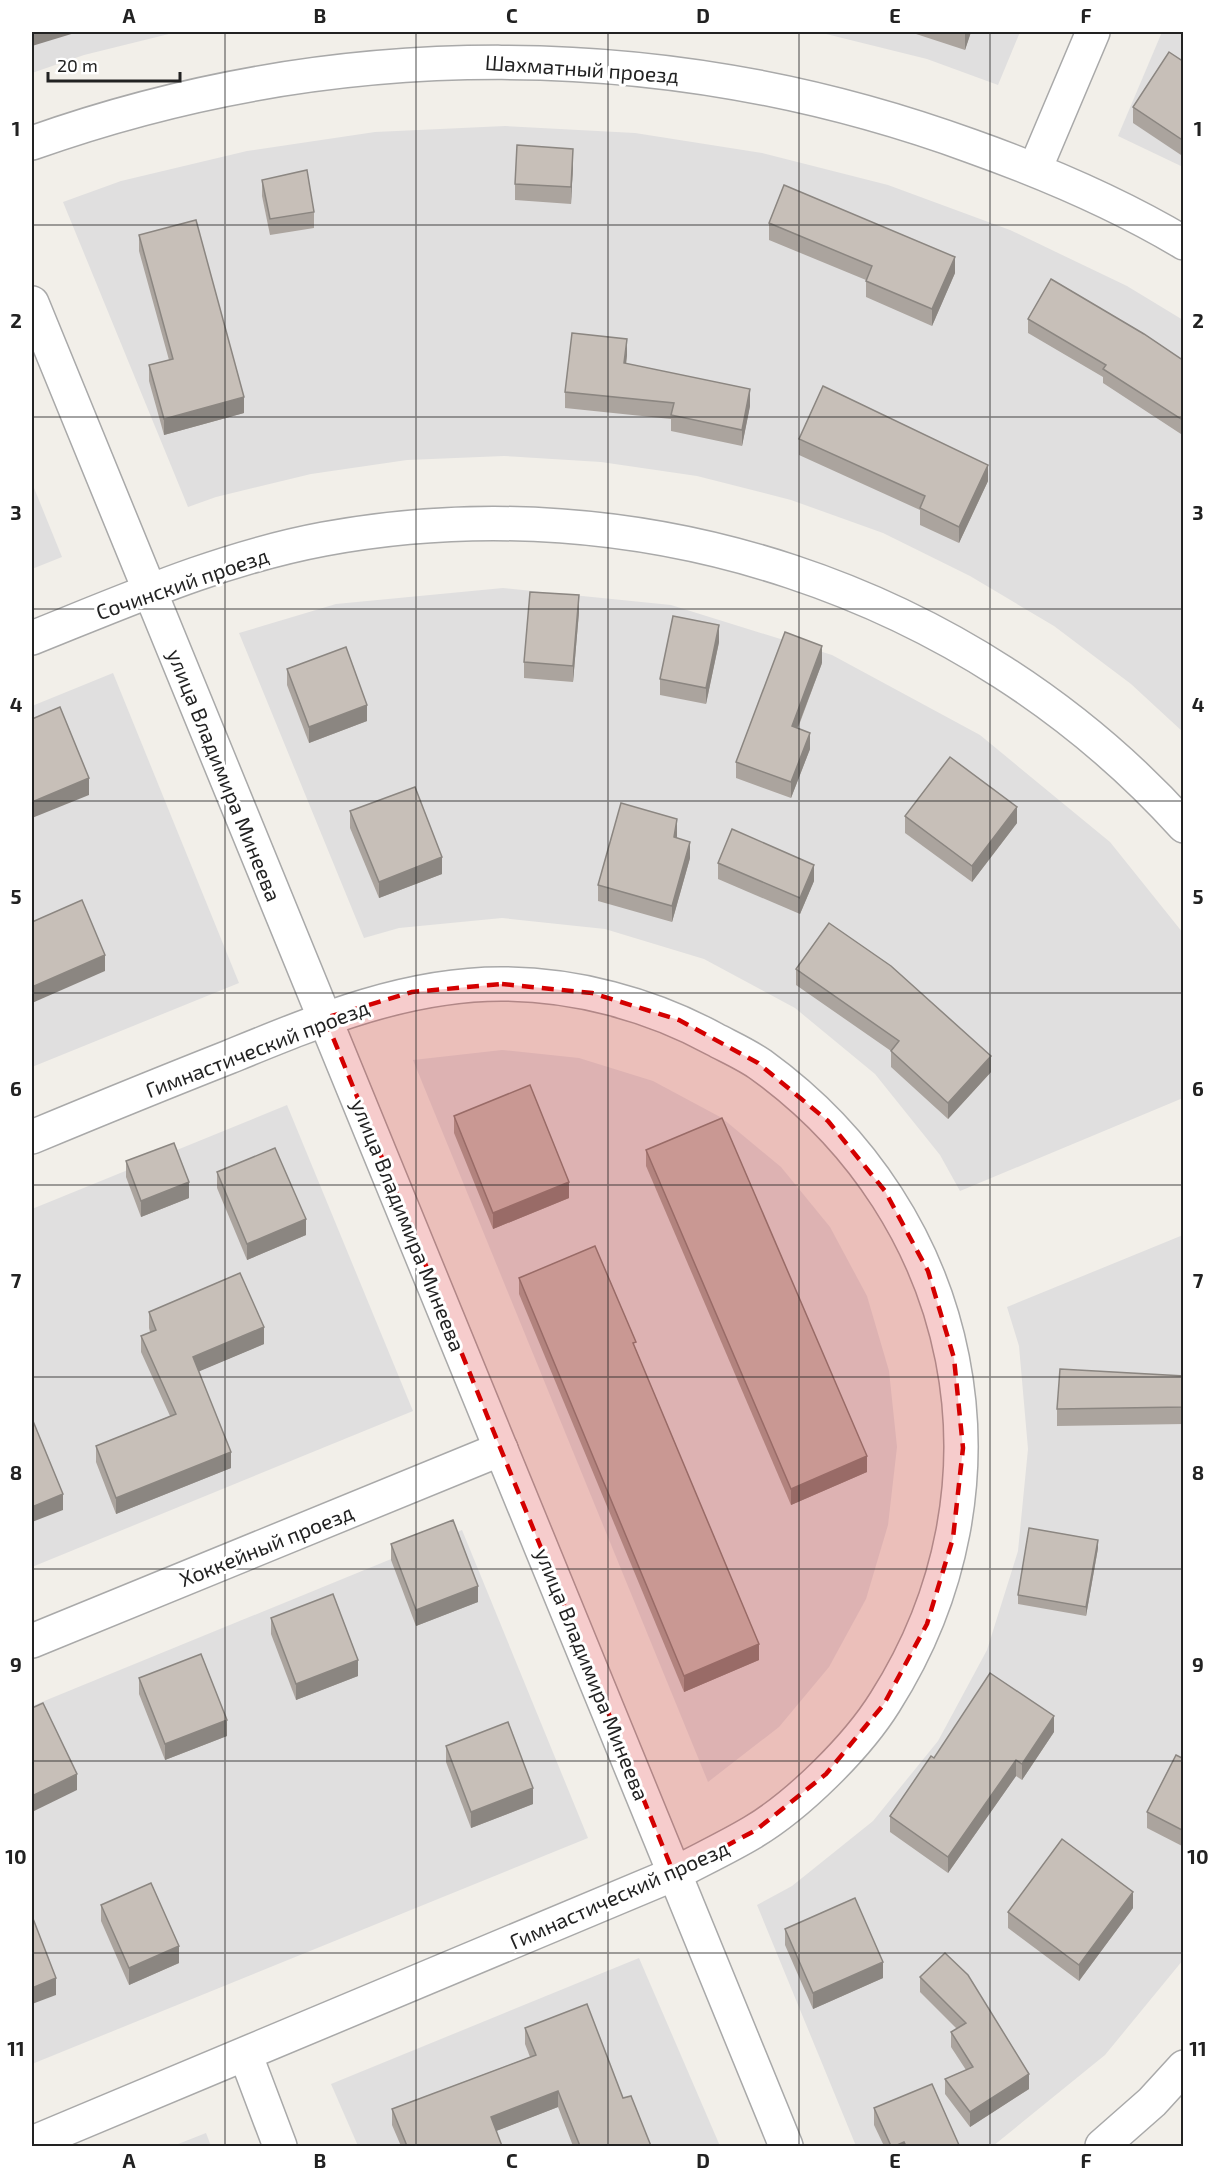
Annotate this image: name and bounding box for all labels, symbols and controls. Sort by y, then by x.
text: A [122,3,136,27]
text: B [314,3,326,27]
text: C [506,3,518,27]
text: D [696,3,710,27]
text: E [889,3,901,27]
text: F [1080,3,1092,27]
scale bar [48,45,180,83]
street label: Шахматный проезд [484,49,680,87]
text: 20 m [57,54,98,76]
text: 1 [12,116,20,140]
text: 1 [1194,116,1202,140]
text: 2 [10,308,22,332]
text: 2 [1192,308,1204,332]
text: 3 [10,500,22,524]
text: 3 [1192,500,1204,524]
street label: Сочинский проезд [92,542,272,624]
street label: улица Владимира Минеева [162,645,287,905]
text: 4 [10,692,23,716]
text: 4 [1192,692,1205,716]
text: 5 [10,884,22,908]
text: 5 [1192,884,1204,908]
street label: Гимнастический проезд [142,994,372,1102]
text: 6 [10,1076,22,1100]
text: 6 [1192,1076,1204,1100]
street label: улица Владимира Минеева [346,1095,471,1355]
text: 7 [11,1268,22,1292]
text: 7 [1193,1268,1204,1292]
text: 8 [10,1460,22,1484]
text: 8 [1192,1460,1204,1484]
street label: Хоккейный проезд [175,1499,357,1591]
street label: улица Владимира Минеева [530,1544,655,1804]
text: 9 [10,1652,22,1676]
text: 9 [1192,1652,1204,1676]
street label: Гимнастический проезд [506,1834,732,1954]
text: 10 [5,1844,27,1868]
text: 10 [1187,1844,1209,1868]
text: 11 [7,2036,25,2060]
text: 11 [1189,2036,1207,2060]
text: A [122,2148,136,2172]
text: B [314,2148,326,2172]
text: C [506,2148,518,2172]
text: D [696,2148,710,2172]
text: E [889,2148,901,2172]
text: F [1080,2148,1092,2172]

